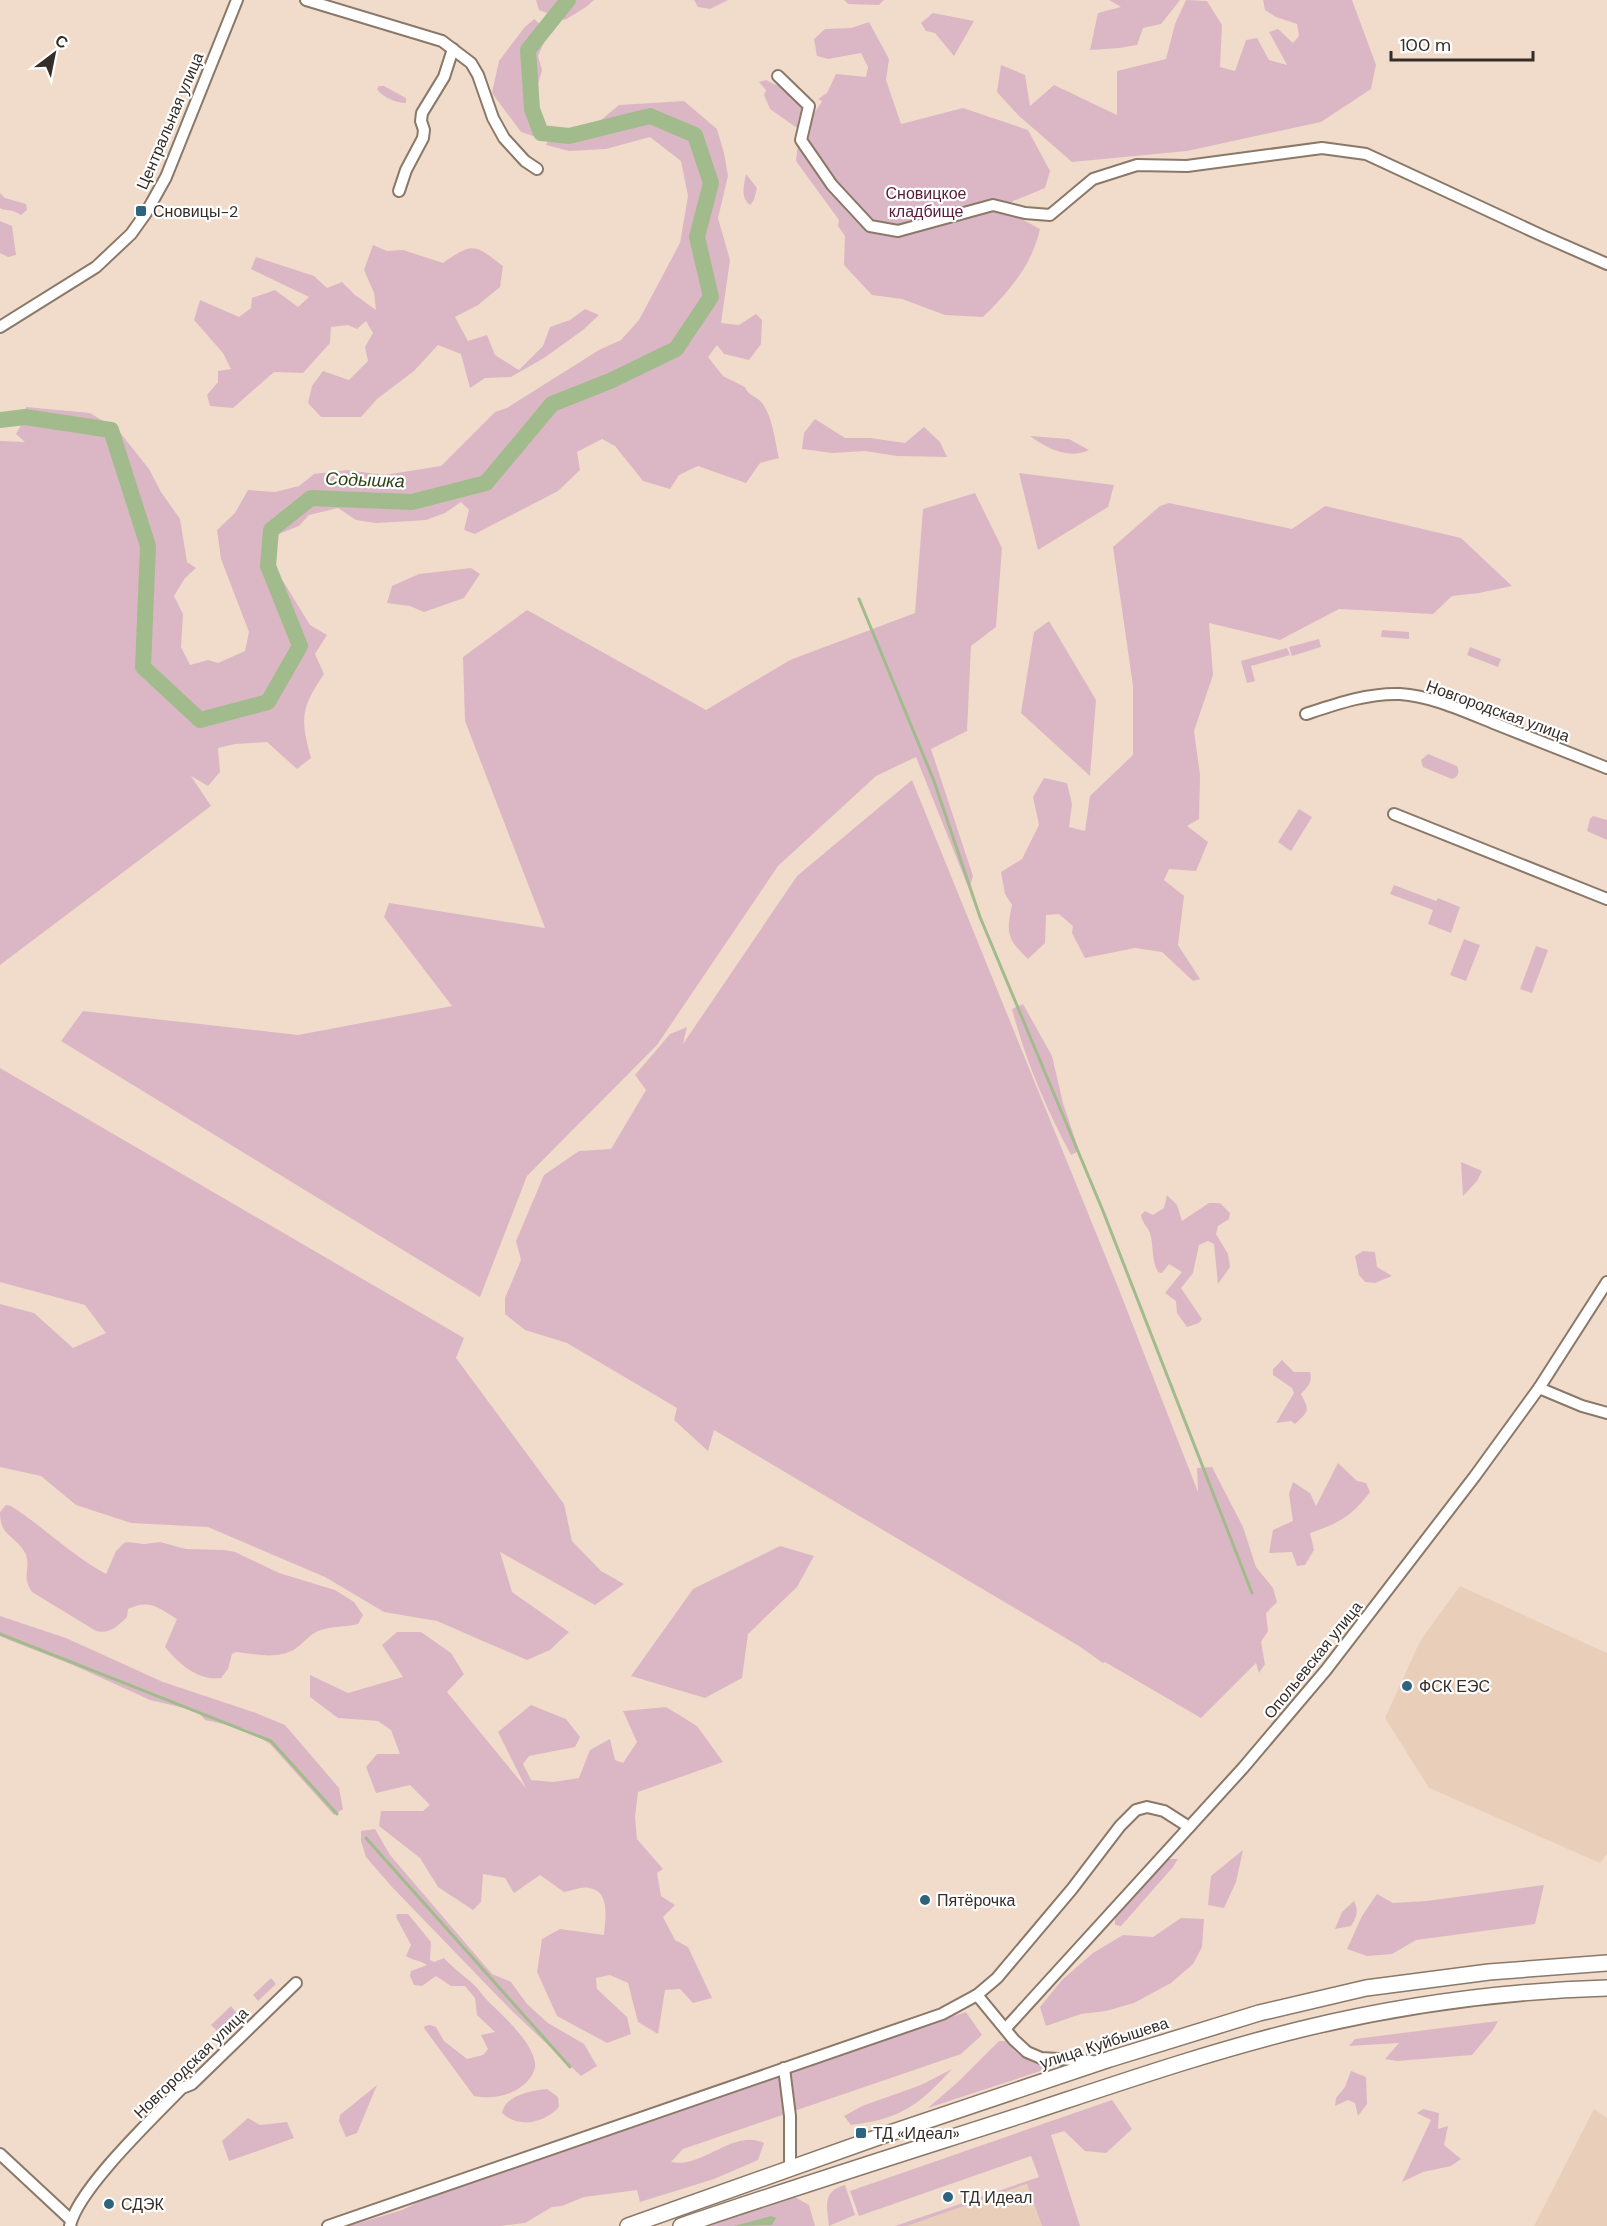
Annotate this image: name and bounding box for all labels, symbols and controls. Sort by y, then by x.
north arrow [24,24,84,84]
scale bar [1391,24,1534,62]
text: С [51,30,73,54]
text: 100 m [1400,33,1451,57]
street label: Центральная улица [132,49,208,193]
park label: Сновицкое кладбище [886,183,967,222]
place label: Сновицы-2 [153,201,238,222]
marker: Сновицы-2 [134,204,148,218]
water label: Содышка [325,467,405,493]
street label: Новгородская улица [1423,675,1573,747]
street label: Опольевская улица [1259,1597,1367,1723]
place label: ФСК ЕЭС [1419,1676,1490,1697]
marker: ФСК ЕЭС [1400,1679,1414,1693]
place label: Пятёрочка [937,1890,1016,1911]
marker: Пятёрочка [918,1893,932,1907]
street label: Новгородская улица [129,2003,253,2123]
street label: улица Куйбышева [1037,2012,1171,2074]
place label: ТД «Идеал» [873,2123,960,2144]
marker: ТД «Идеал» [854,2126,868,2140]
place label: ТД Идеал [960,2187,1032,2208]
marker: ТД Идеал [941,2190,955,2204]
place label: СДЭК [121,2194,165,2215]
marker: СДЭК [102,2197,116,2211]

